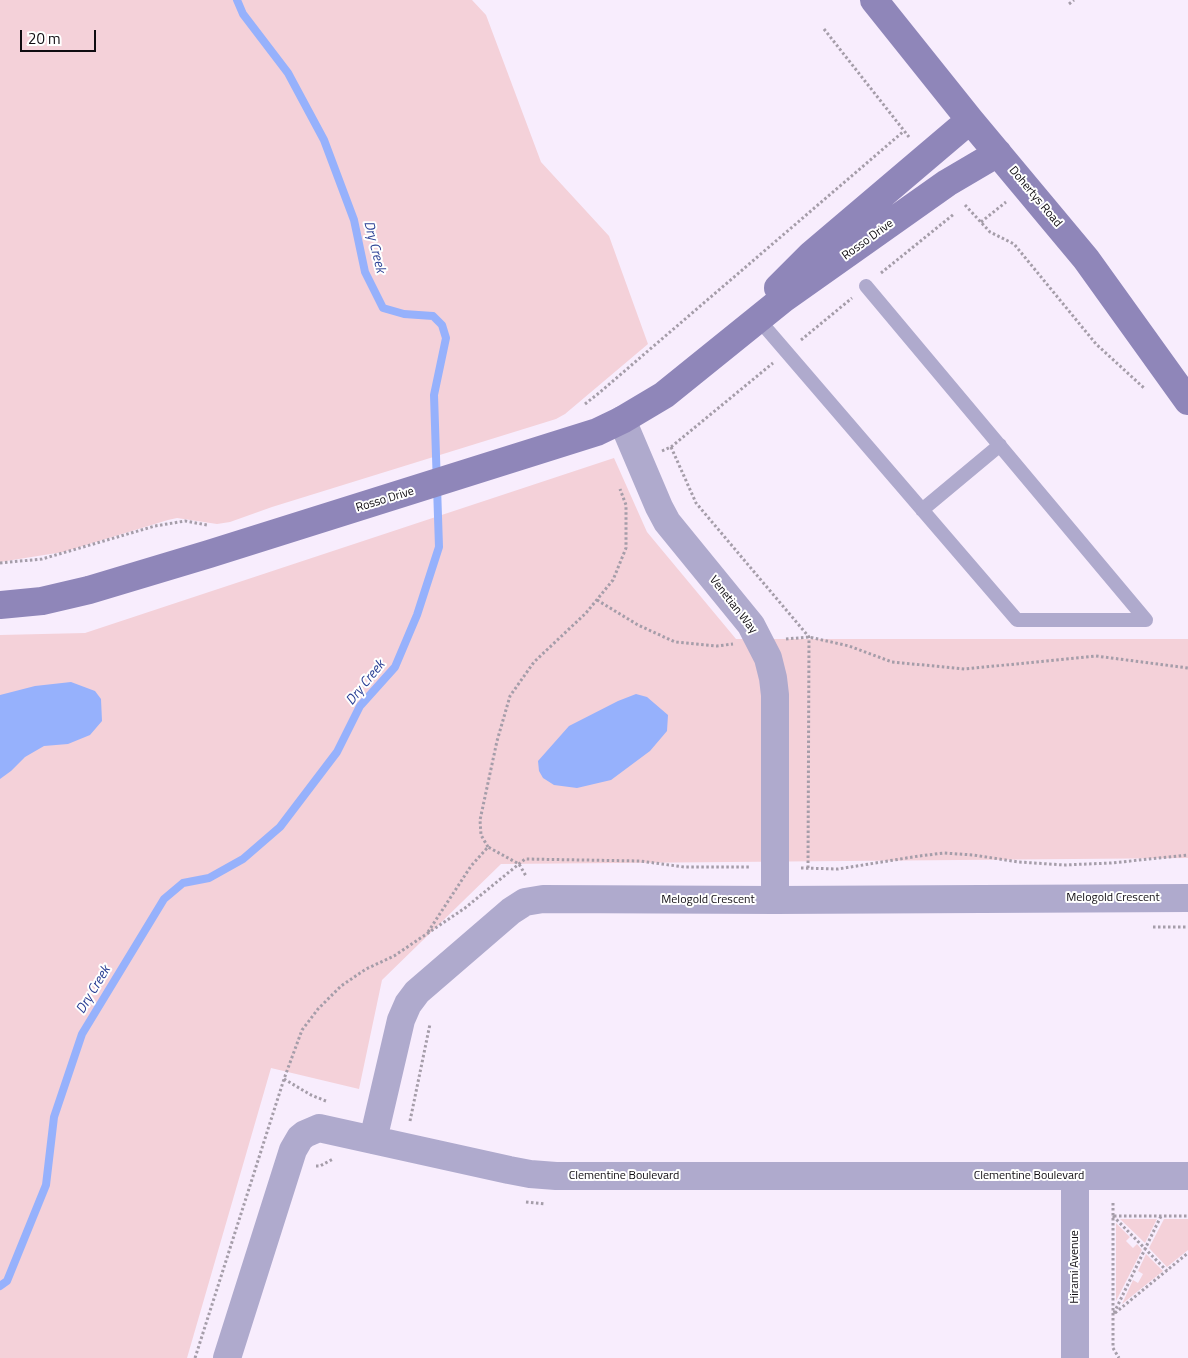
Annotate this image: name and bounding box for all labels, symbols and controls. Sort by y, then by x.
scale bar [22,20,99,52]
text: 20 m [28,27,61,50]
street label: Dohertys Road [1005,164,1065,230]
street label: Rosso Drive [839,217,897,263]
water label: Dry Creek [359,219,389,275]
street label: Rosso Drive [354,484,416,516]
street label: Venetian Way [706,573,760,637]
water label: Dry Creek [343,657,389,709]
street label: Melogold Crescent [1066,891,1160,905]
street label: Melogold Crescent [661,893,755,907]
water label: Dry Creek [73,963,115,1017]
street label: Clementine Boulevard [569,1169,679,1183]
street label: Clementine Boulevard [974,1169,1084,1183]
street label: Hirami Avenue [1068,1230,1082,1304]

